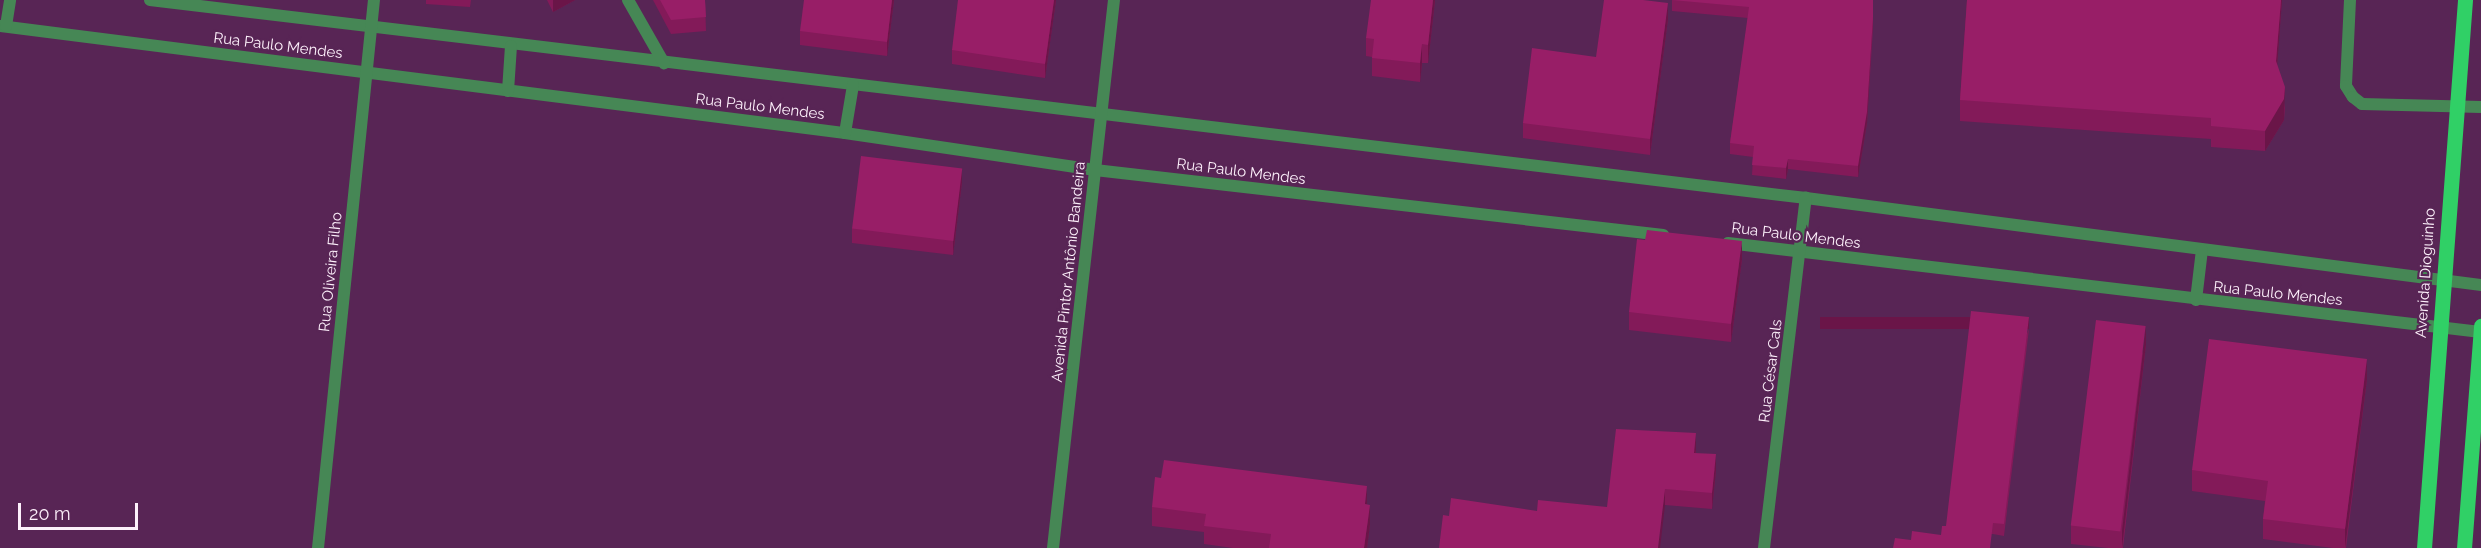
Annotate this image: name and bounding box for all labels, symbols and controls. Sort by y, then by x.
street label: Rua Paulo Mendes [213,29,343,63]
street label: Rua Paulo Mendes [695,90,825,124]
street label: Rua Paulo Mendes [1176,155,1306,189]
street label: Avenida Pintor Antônio Bandeira [1048,160,1090,384]
street label: Avenida Dioguinho [2412,207,2440,339]
street label: Rua Oliveira Filho [316,211,346,333]
street label: Rua Paulo Mendes [1731,219,1861,253]
street label: Rua Paulo Mendes [2213,278,2343,310]
street label: Rua César Cals [1756,318,1786,424]
scale bar [21,491,141,529]
text: 20 m [29,503,71,524]

